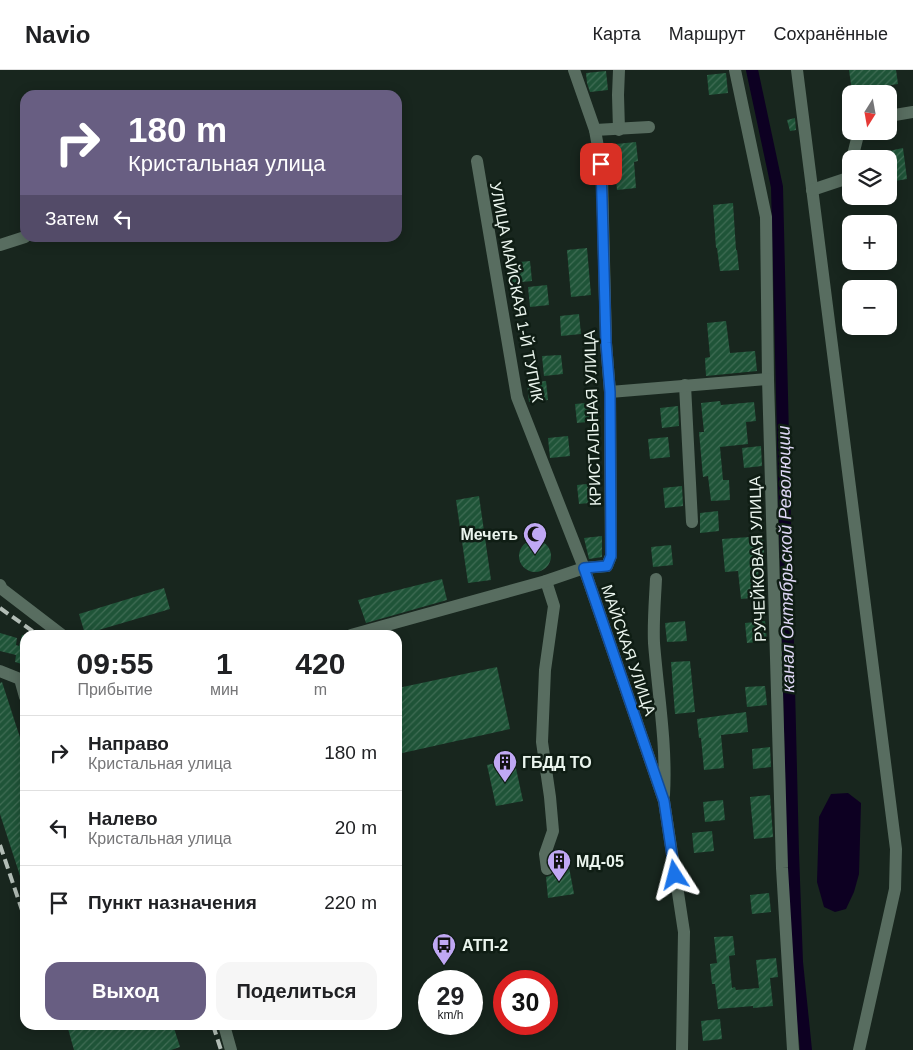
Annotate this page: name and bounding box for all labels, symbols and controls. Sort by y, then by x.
text: Navio [25,21,90,48]
text: Карта [593,24,641,44]
text: Маршрут [669,24,745,44]
text: Сохранённые [773,24,888,44]
north arrow [842,85,898,140]
map controls [842,85,897,335]
icon: right [45,110,110,175]
text: 180 m [128,110,227,149]
pin [580,143,622,185]
icon: arrive [587,150,615,178]
button: layers [842,150,897,205]
text: Кристальная улица [128,151,326,176]
street label: УЛИЦА МАЙСКАЯ 1-Й ТУПИК [487,180,547,404]
icon: left [109,205,137,233]
text: Затем [45,208,99,229]
button: + [842,215,897,270]
button: − [842,280,897,335]
street label: КРИСТАЛЬНАЯ УЛИЦА [581,329,604,506]
water label: канал Октябрьской Революции [774,425,798,693]
street label: РУЧЕЙКОВАЯ УЛИЦА [745,475,769,642]
mosque icon: Мечеть [522,521,548,555]
place label: Мечеть [461,526,518,543]
street label: МАЙСКАЯ УЛИЦА [598,582,660,718]
text: 09:55 [77,647,153,680]
text: 1 [216,647,233,680]
text: 420 [295,647,345,680]
text: Прибытие [77,681,153,698]
text: мин [210,681,239,698]
text: m [314,681,327,698]
text: Направо [88,733,169,754]
icon: right [45,739,73,767]
text: 180 m [324,742,377,763]
building icon: ГБДД ТО [492,749,518,783]
place label: ГБДД ТО [522,754,592,771]
text: Кристальная улица [88,755,232,772]
text: Налево [88,808,158,829]
icon: left [45,814,73,842]
text: 20 m [335,817,377,838]
text: Кристальная улица [88,830,232,847]
building icon: МД-05 [546,848,572,882]
position arrow [648,848,700,900]
place label: МД-05 [576,853,624,870]
icon: arrive [45,889,73,917]
text: Пункт назначения [88,892,257,913]
text: 220 m [324,892,377,913]
bus stop icon: АТП-2 [431,932,457,966]
place label: АТП-2 [462,937,508,954]
button: Выход [45,962,206,1020]
button: Поделиться [216,962,377,1020]
speed limit sign: 30 [493,970,558,1035]
text: 29 [437,982,464,1010]
text: km/h [437,1008,464,1022]

